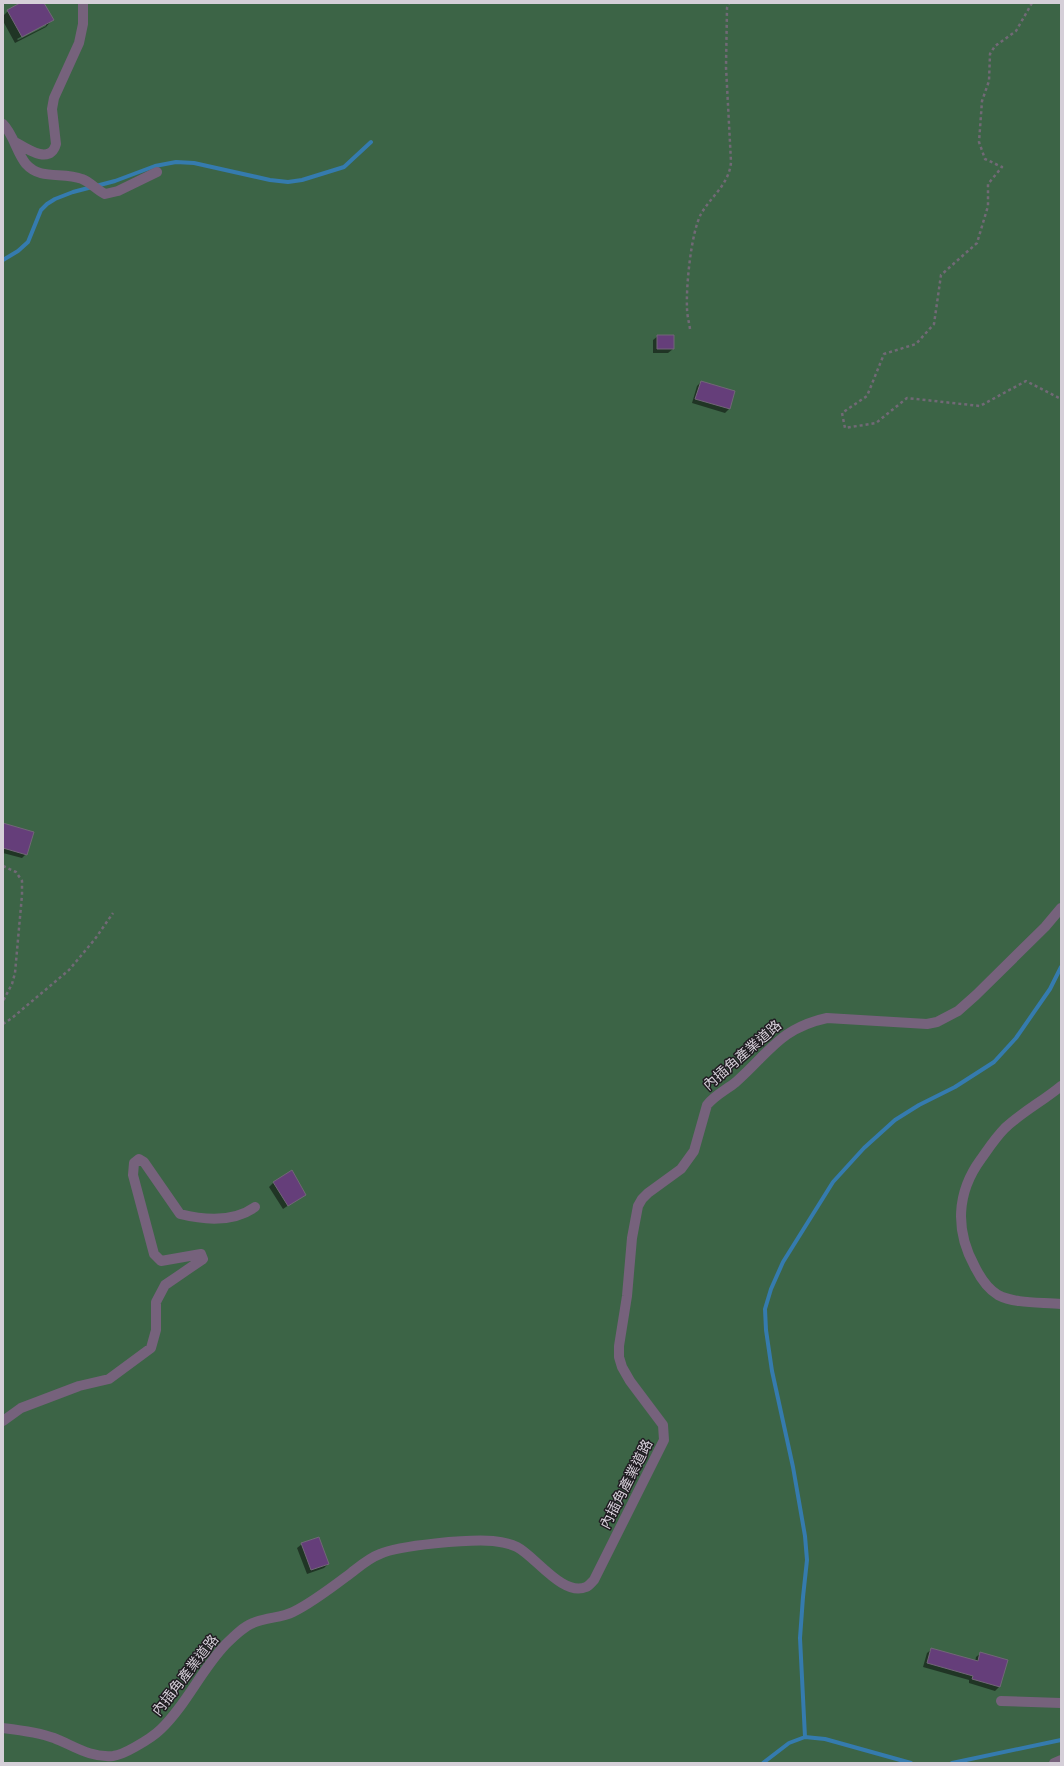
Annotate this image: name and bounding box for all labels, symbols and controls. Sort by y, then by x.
street label: 內插角產業道路 [698,1015,786,1095]
street label: 內插角產業道路 [594,1435,657,1532]
street label: 內插角產業道路 [146,1630,223,1720]

